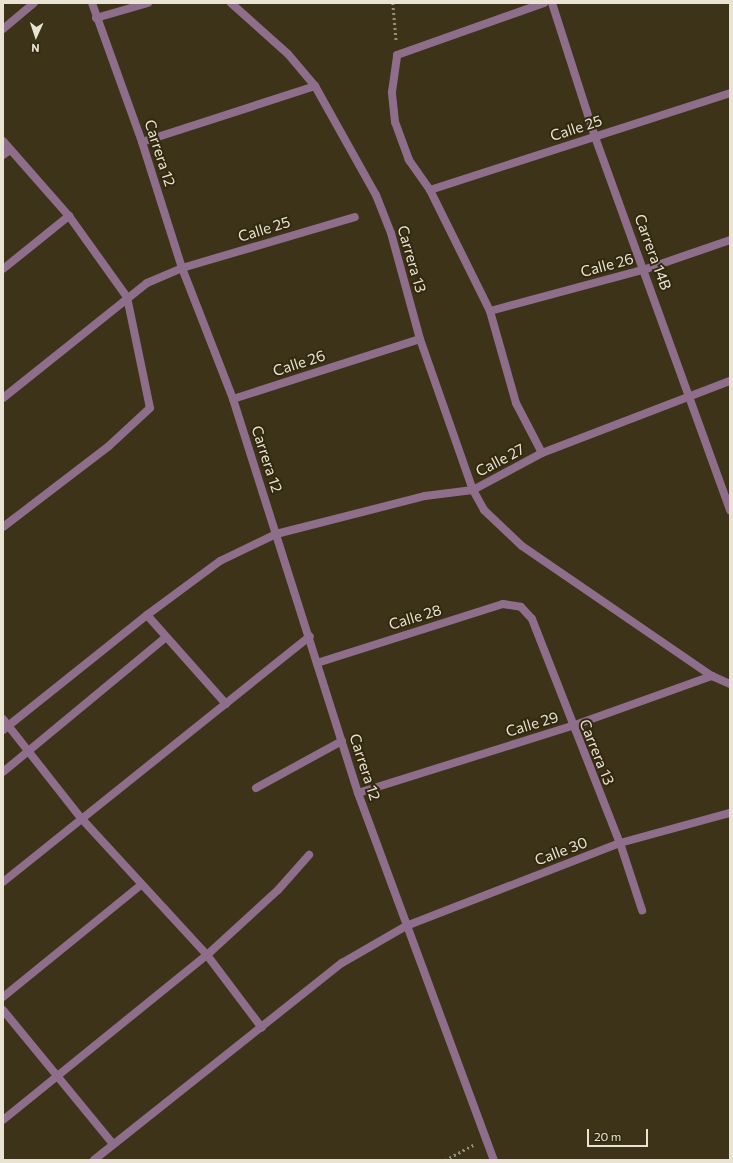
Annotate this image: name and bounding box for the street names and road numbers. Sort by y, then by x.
street label: Calle 25 [548,111,604,145]
street label: Carrera 12 [141,117,179,189]
street label: Carrera 14B [631,212,675,292]
street label: Calle 25 [236,213,292,245]
street label: Carrera 13 [394,223,430,295]
street label: Calle 26 [579,249,635,281]
street label: Calle 26 [271,346,327,380]
street label: Carrera 12 [248,423,286,495]
street label: Calle 27 [472,440,528,480]
street label: Calle 28 [387,601,443,633]
street label: Calle 29 [504,708,560,740]
street label: Carrera 13 [576,717,618,787]
street label: Carrera 12 [346,731,384,803]
street label: Calle 30 [532,833,590,869]

